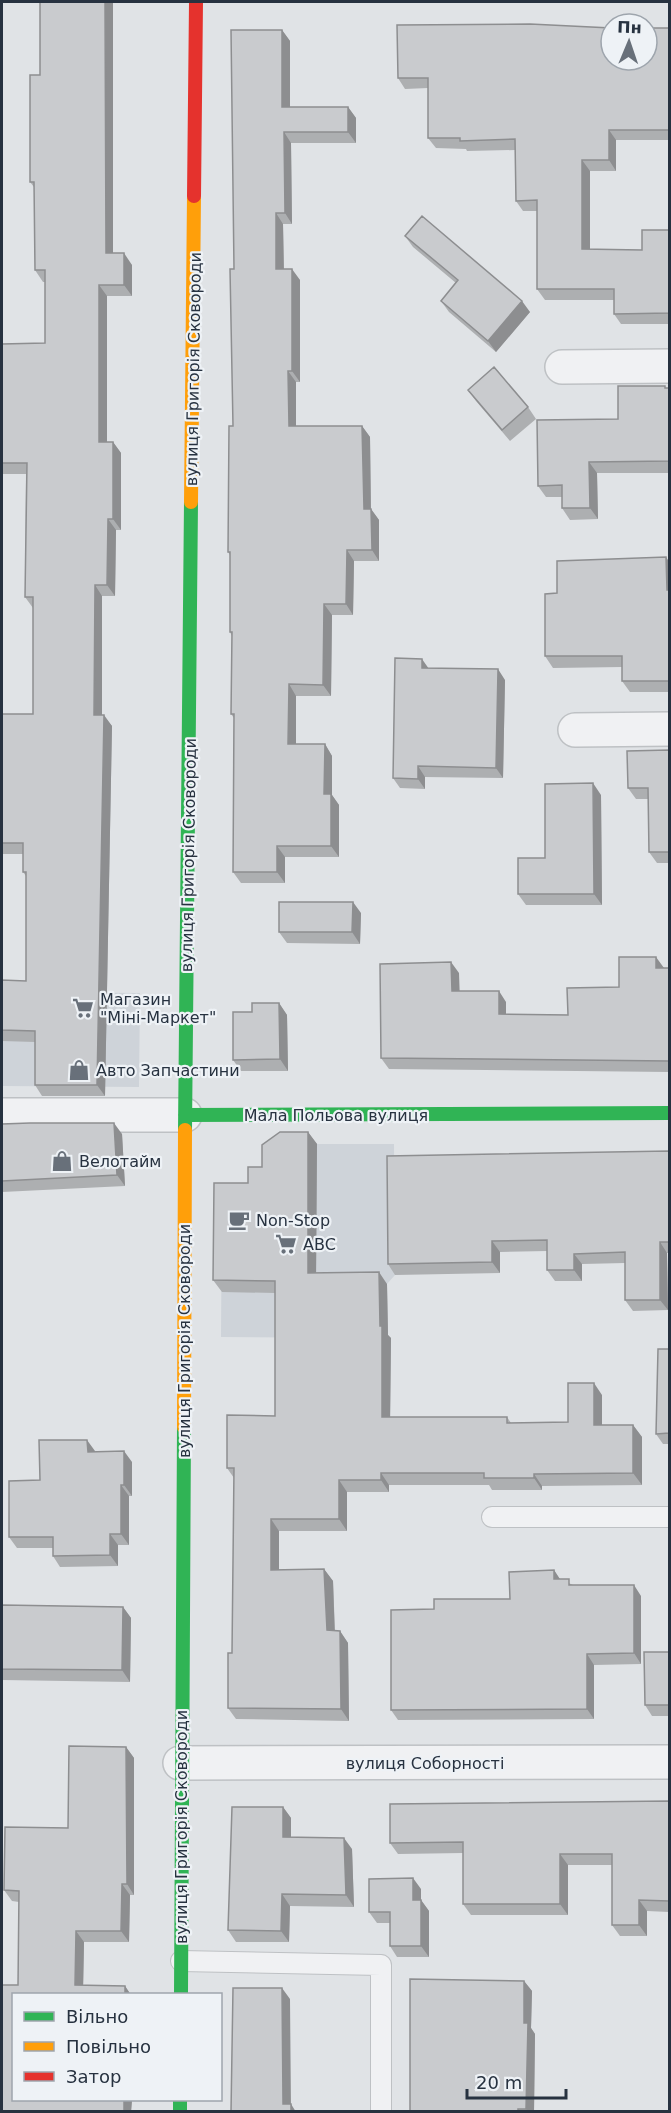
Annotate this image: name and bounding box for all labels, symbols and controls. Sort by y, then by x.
north arrow [599,12,659,72]
text: Пн [617,18,642,37]
street label: вулиця Григорія Сковороди [182,252,205,486]
street label: вулиця Григорія Сковороди [177,738,200,972]
place label: Магазин "Міні-Маркет" [100,990,216,1027]
supermarket icon: Магазин "Міні-Маркет" [71,996,95,1020]
shop icon: Авто Запчастини [67,1058,91,1082]
place label: Авто Запчастини [96,1061,240,1080]
street label: Мала Польова вулиця [244,1106,428,1125]
shop icon: Велотайм [50,1149,74,1173]
place label: Велотайм [79,1152,161,1171]
cafe icon: Non-Stop [227,1208,251,1232]
place label: Non-Stop [256,1211,330,1230]
street label: вулиця Григорія Сковороди [175,1224,194,1458]
supermarket icon: ABC [274,1232,298,1256]
place label: ABC [303,1235,336,1254]
street label: вулиця Григорія Сковороди [172,1710,191,1944]
street label: вулиця Соборності [346,1754,504,1773]
legend [12,1993,222,2101]
text: Вільно [66,2006,128,2027]
text: Повільно [66,2036,151,2057]
scale bar [467,2062,566,2100]
text: Затор [66,2066,122,2087]
text: 20 m [476,2072,522,2093]

